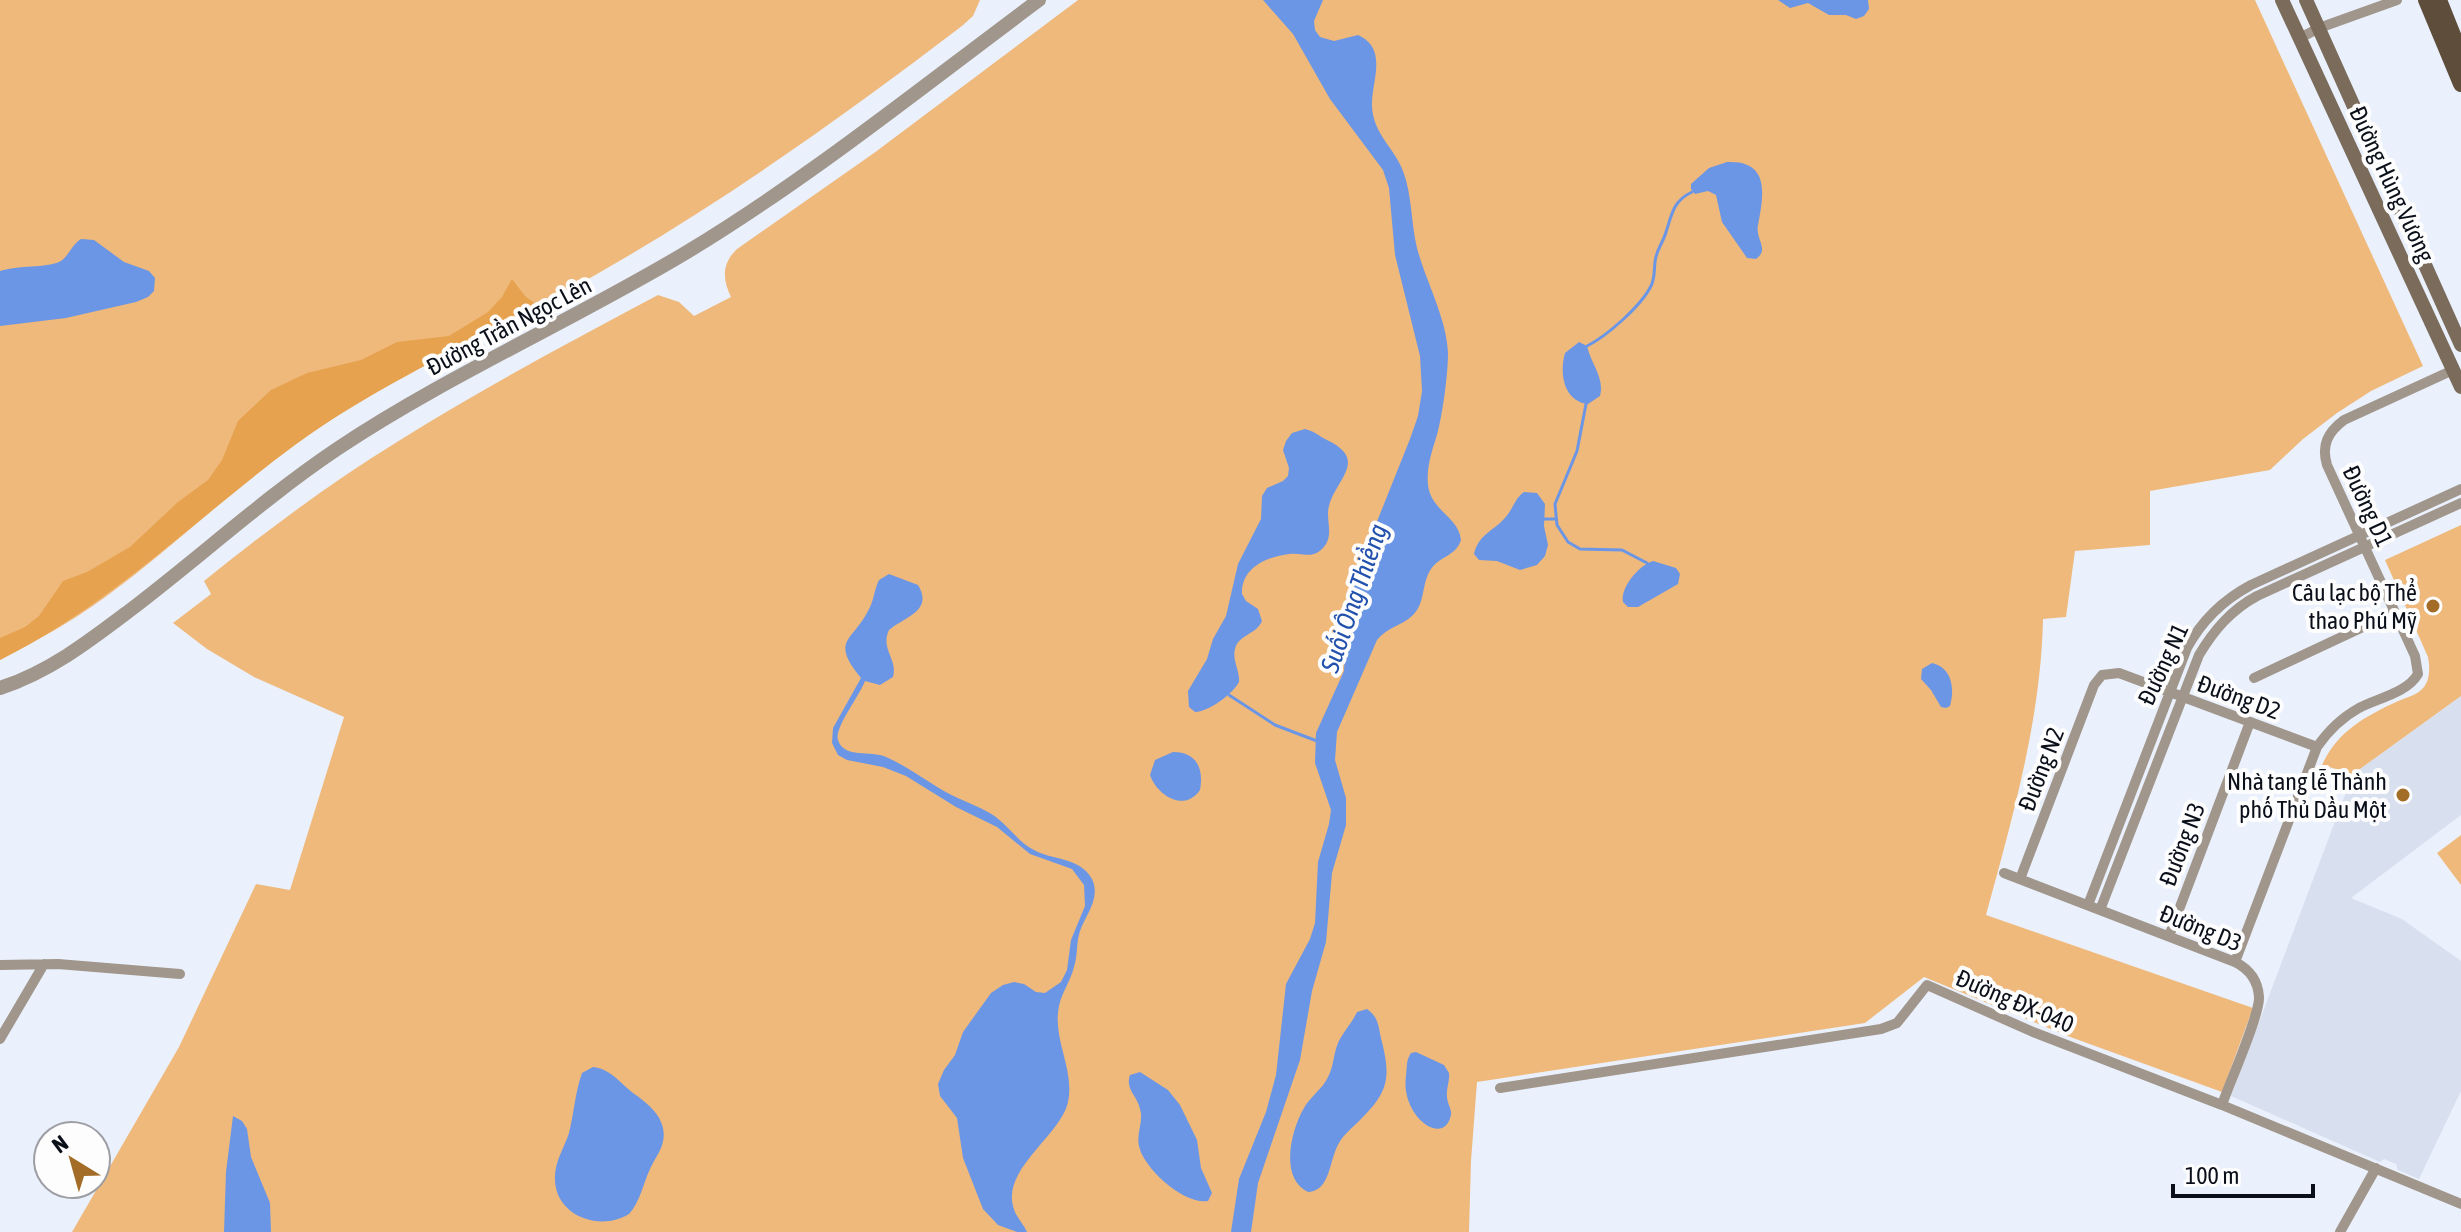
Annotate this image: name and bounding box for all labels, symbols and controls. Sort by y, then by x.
street label: Đường Hùng Vương [2344,102,2440,267]
street label: Đường Trần Ngọc Lên [422,271,596,381]
street label: Đường D1 [2338,461,2398,551]
water label: Suối Ông Thiềng [1314,520,1393,677]
place label: Câu lạc bộ Thể thao Phú Mỹ [2292,577,2417,634]
marker: Câu lạc bộ Thể thao Phú Mỹ [2424,597,2442,615]
street label: Đường N1 [2132,619,2194,709]
street label: Đường D2 [2194,670,2284,724]
street label: Đường N2 [2013,724,2069,814]
place label: Nhà tang lễ Thành phố Thủ Dầu Một [2227,768,2387,823]
marker: Nhà tang lễ Thành phố Thủ Dầu Một [2394,786,2412,804]
street label: Đường N3 [2154,799,2210,889]
street label: Đường D3 [2156,899,2246,957]
street label: Đường ĐX-040 [1952,964,2078,1038]
north arrow [32,1120,112,1200]
text: N [47,1130,73,1158]
scale bar [2173,1148,2313,1198]
text: 100 m [2185,1162,2239,1189]

